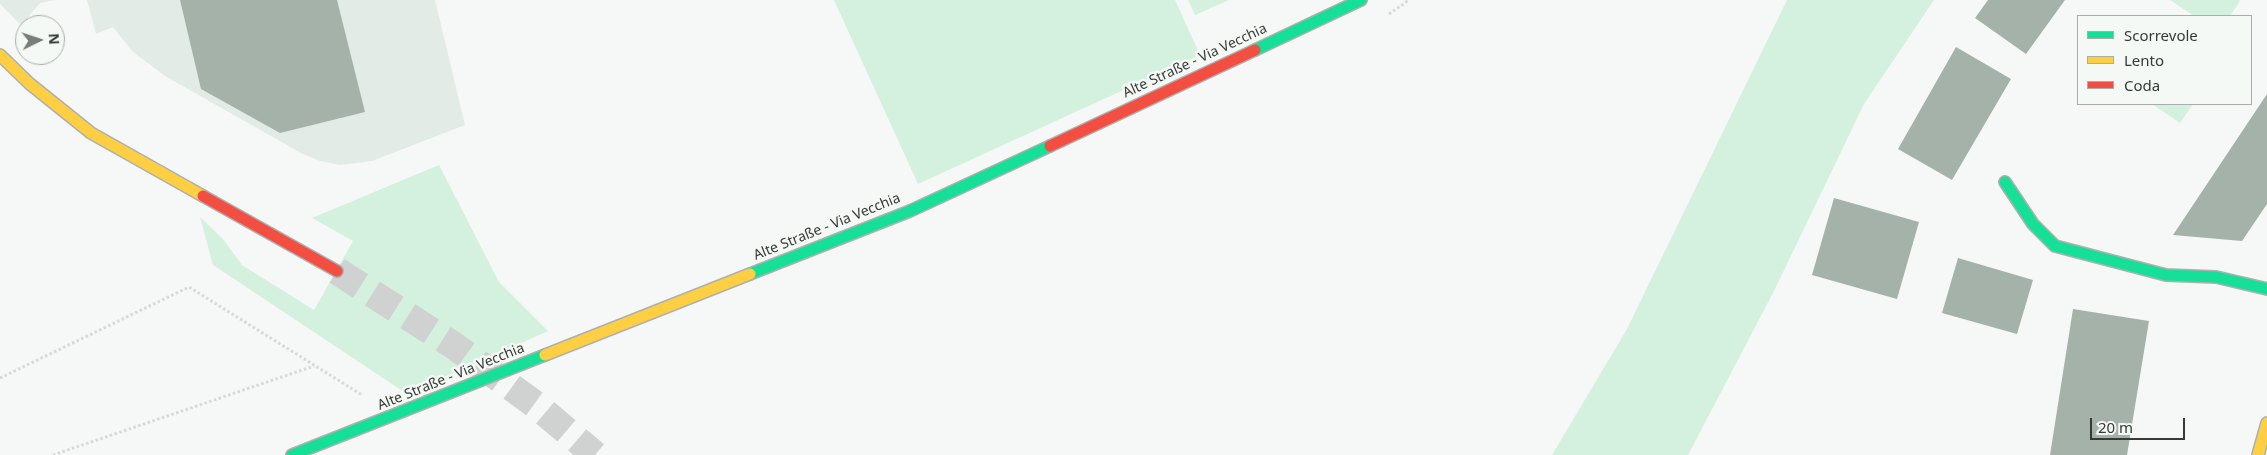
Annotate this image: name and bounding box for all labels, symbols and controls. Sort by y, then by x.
north arrow [15,15,65,65]
legend [2077,15,2252,105]
street label: Alte Straße - Via Vecchia [1120,20,1270,102]
text: Scorrevole [2124,25,2198,45]
text: N [45,33,64,45]
text: Lento [2124,50,2164,70]
text: Coda [2124,75,2160,95]
street label: Alte Straße - Via Vecchia [751,190,903,264]
street label: Alte Straße - Via Vecchia [375,340,527,414]
scale bar [2092,408,2187,440]
text: 20 m [2098,417,2133,437]

